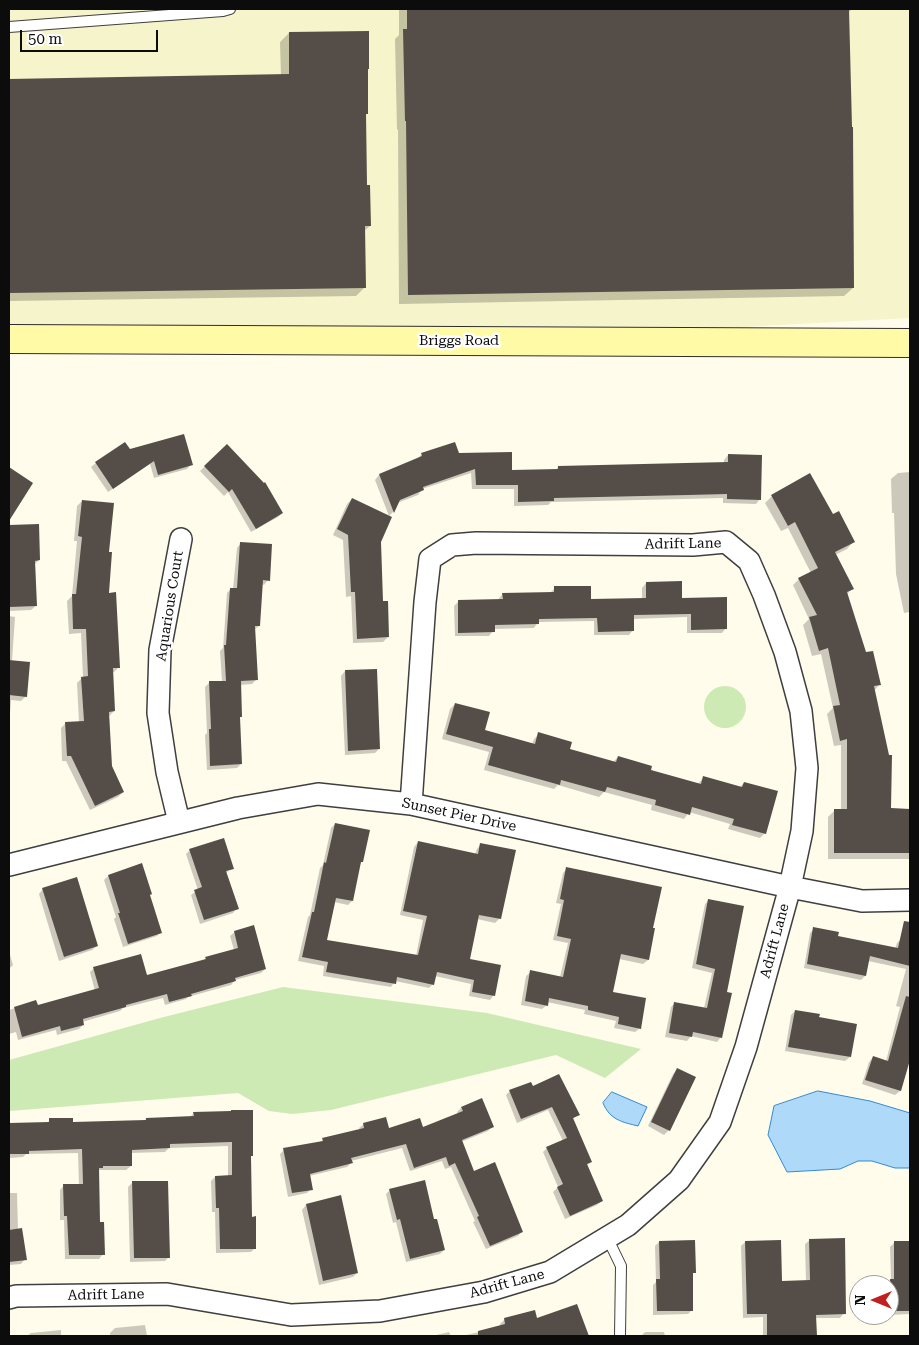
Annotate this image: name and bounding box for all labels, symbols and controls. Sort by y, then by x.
scale bar [22,20,160,52]
text: 50 m [28,30,62,48]
street label: Briggs Road [419,333,499,349]
street label: Adrift Lane [645,535,721,553]
street label: Aquarious Court [153,550,187,662]
street label: Sunset Pier Drive [400,795,518,835]
street label: Adrift Lane [757,902,793,980]
street label: Adrift Lane [468,1266,546,1302]
north arrow [849,1275,899,1325]
street label: Adrift Lane [68,1286,144,1304]
text: N [852,1295,868,1305]

